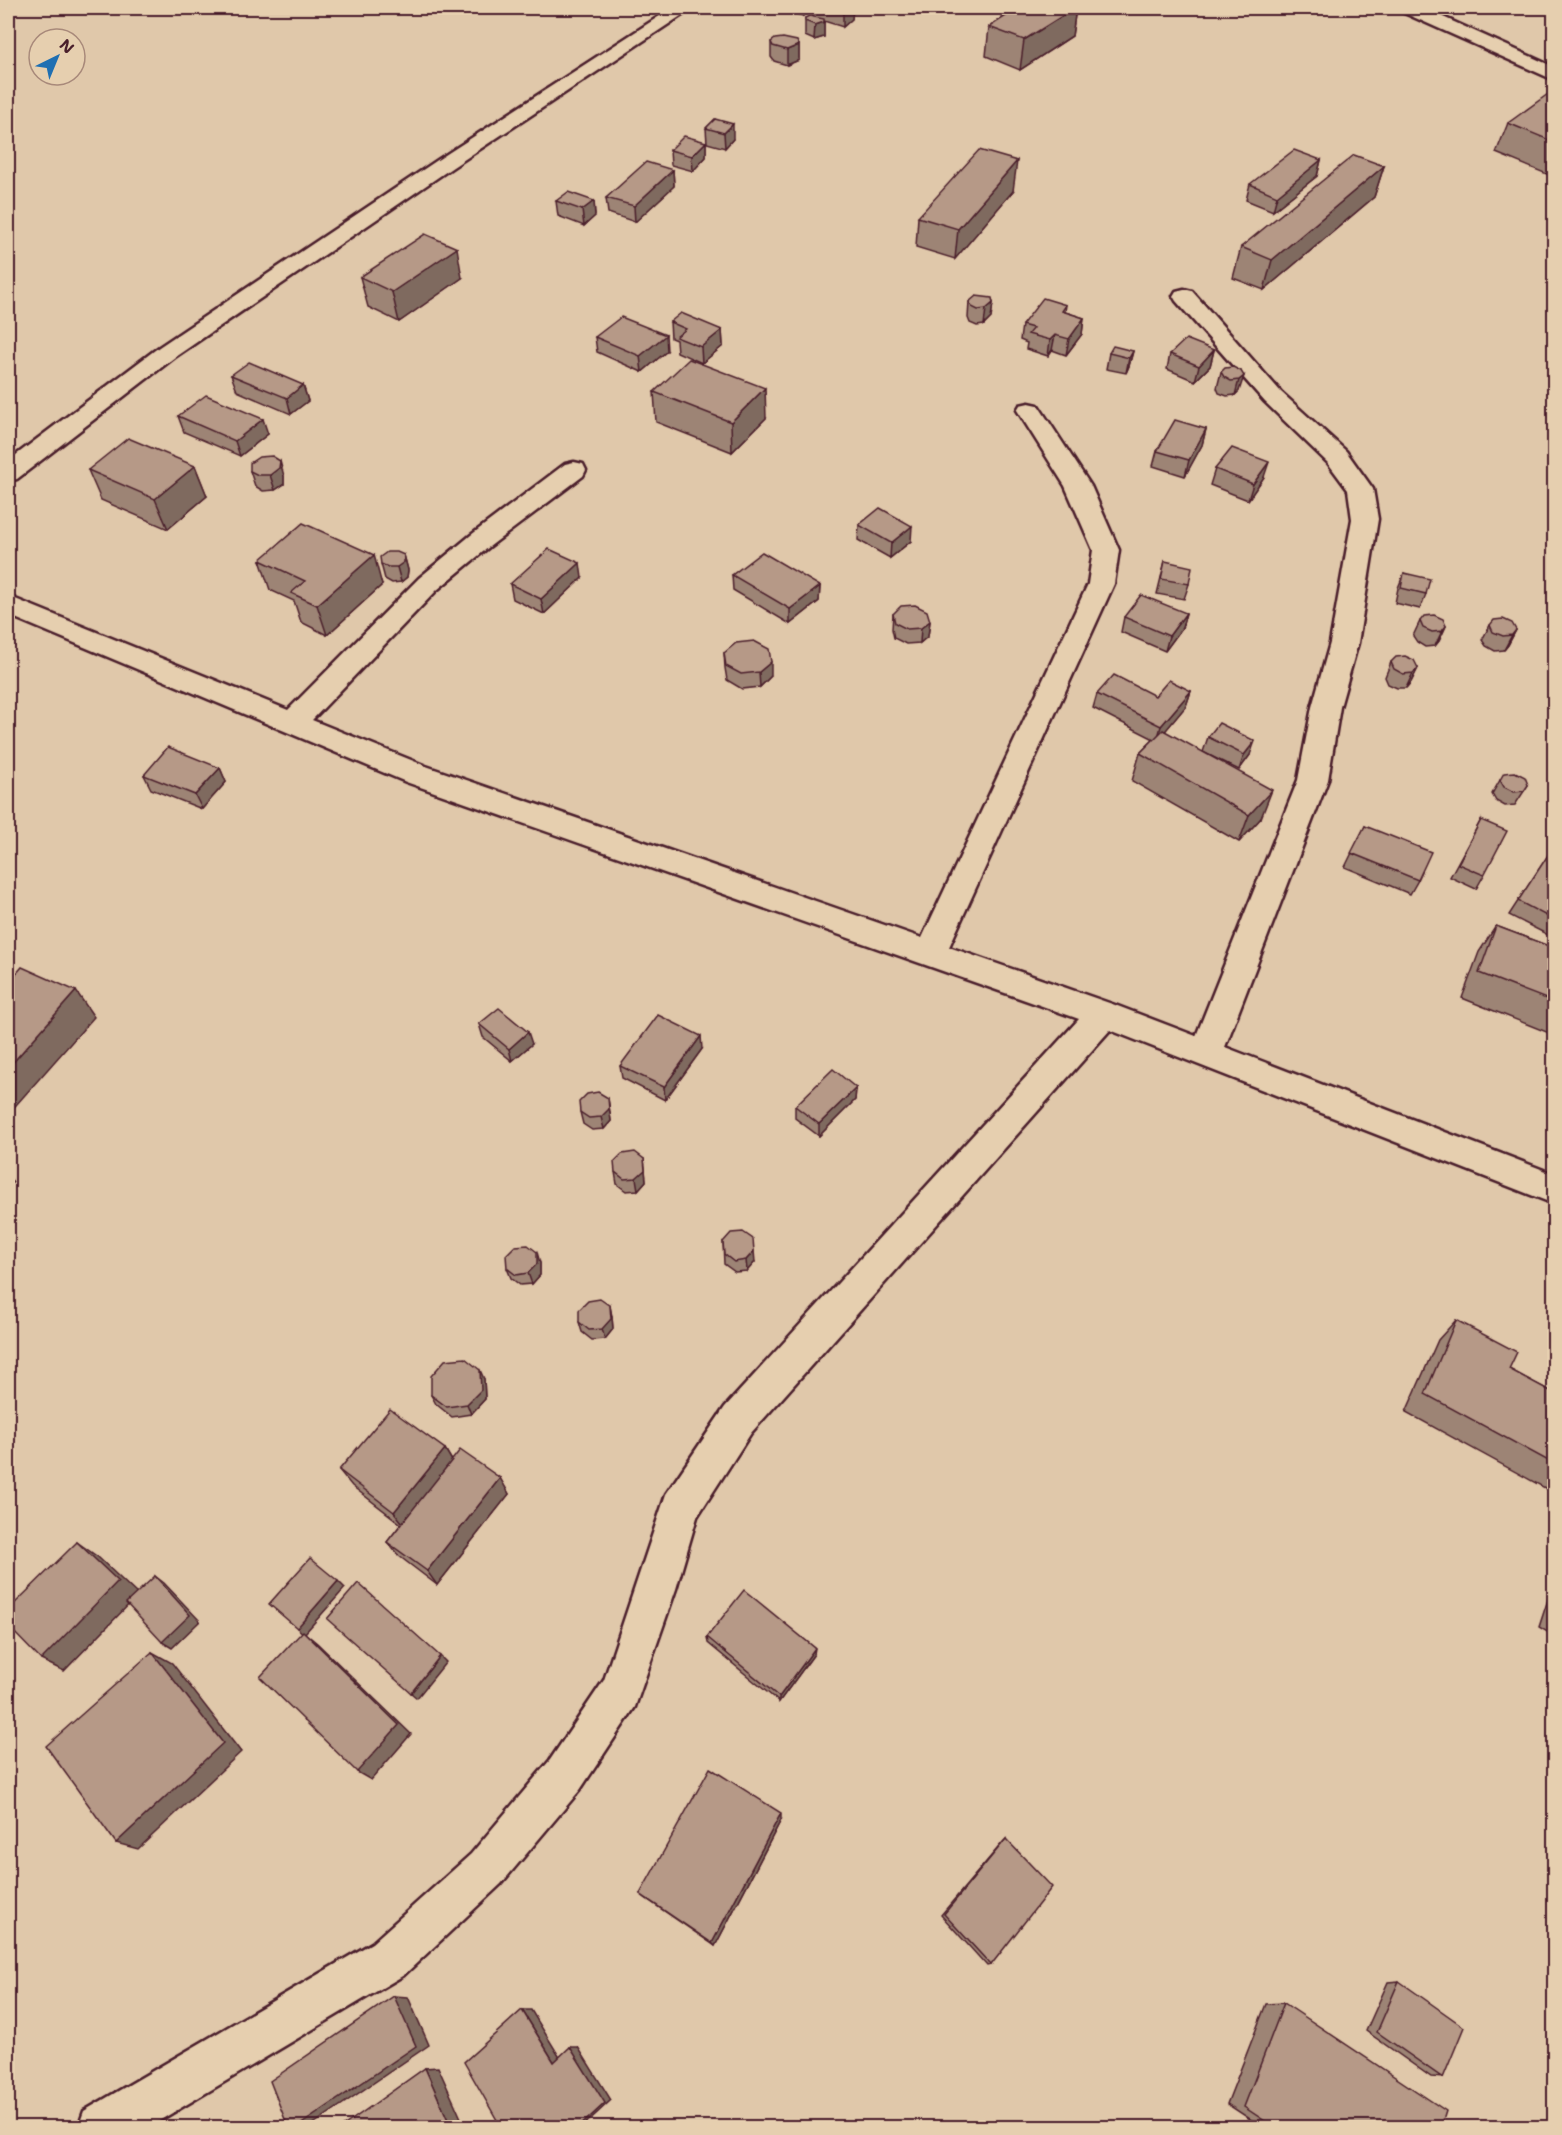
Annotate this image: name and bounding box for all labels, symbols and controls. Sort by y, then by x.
north arrow [27,27,87,87]
text: N [55,34,79,58]

